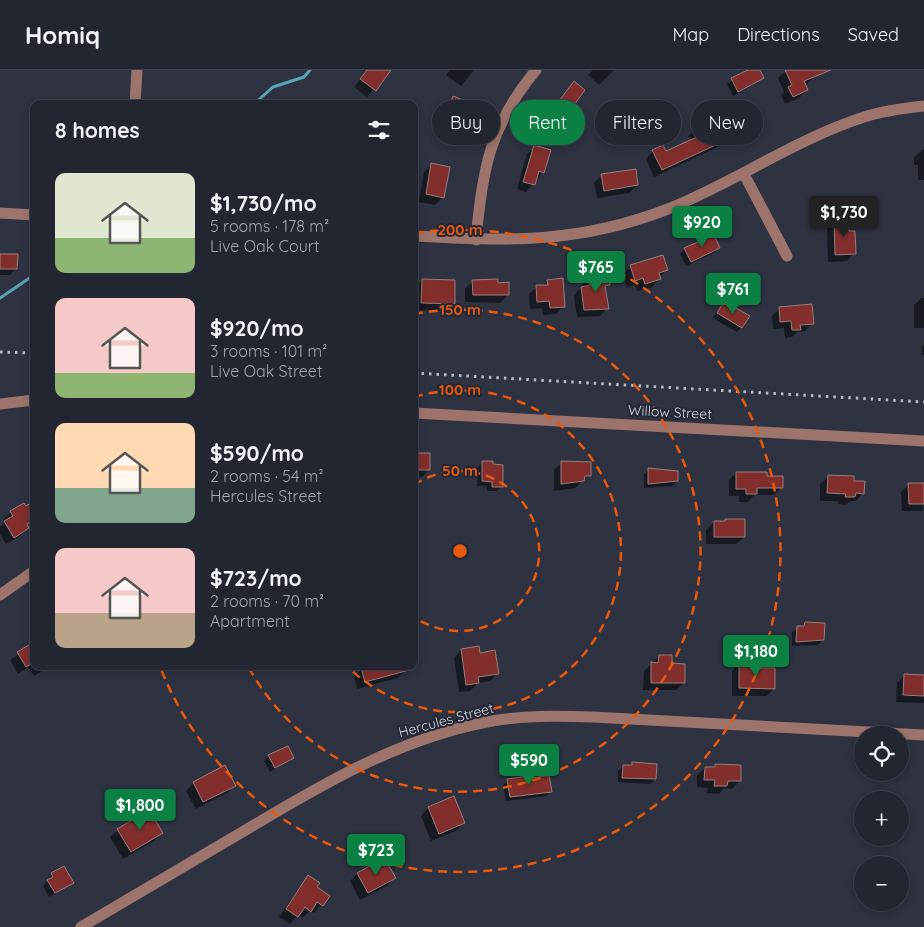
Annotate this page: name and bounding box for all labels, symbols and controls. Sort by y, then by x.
text: Homiq [25,20,100,50]
text: Map [672,23,709,46]
text: Directions [737,23,820,46]
text: Saved [848,23,899,46]
chip: Buy [432,100,500,145]
chip: Rent [510,100,585,145]
chip: Filters [595,100,681,145]
chip: New [691,100,763,145]
icon: filters [365,116,393,144]
text: 8 homes [55,117,140,143]
text: $1,730/mo [210,190,317,216]
icon: home [95,193,155,253]
pin: $1,730 [803,196,885,238]
text: $1,730 [820,202,868,222]
pin: $920 [672,206,732,248]
text: $920 [683,212,721,232]
text: 5 rooms · 178 m² [210,216,329,236]
text: 200 m [438,220,483,239]
text: Live Oak Court [210,236,319,256]
pin: $765 [566,250,626,293]
text: $765 [578,257,614,277]
pin: $761 [703,272,763,315]
text: $761 [717,279,749,299]
text: 150 m [439,300,481,319]
text: $920/mo [210,315,304,341]
icon: home [95,318,155,378]
text: 3 rooms · 101 m² [210,341,327,361]
text: Live Oak Street [210,361,322,381]
text: 100 m [439,380,481,399]
street label: Willow Street [628,401,713,423]
text: $590/mo [210,440,304,466]
icon: home [95,443,155,503]
text: 50 m [442,461,478,480]
text: 2 rooms · 54 m² [210,466,324,486]
text: Hercules Street [210,486,322,506]
centre of rings [451,542,469,560]
text: $723/mo [210,565,302,591]
icon: home [95,568,155,628]
text: 2 rooms · 70 m² [210,591,324,611]
text: Apartment [210,611,290,631]
pin: $1,180 [715,634,797,677]
text: $1,180 [734,641,778,661]
street label: Hercules Street [396,699,496,741]
map controls [854,726,909,911]
button: locate [854,726,909,781]
pin: $590 [499,744,559,786]
text: $590 [510,750,548,770]
pin: $1,800 [99,788,181,831]
button: + [854,791,909,846]
text: $1,800 [116,795,164,815]
pin: $723 [346,834,406,876]
text: $723 [358,840,394,860]
button: − [854,856,909,911]

